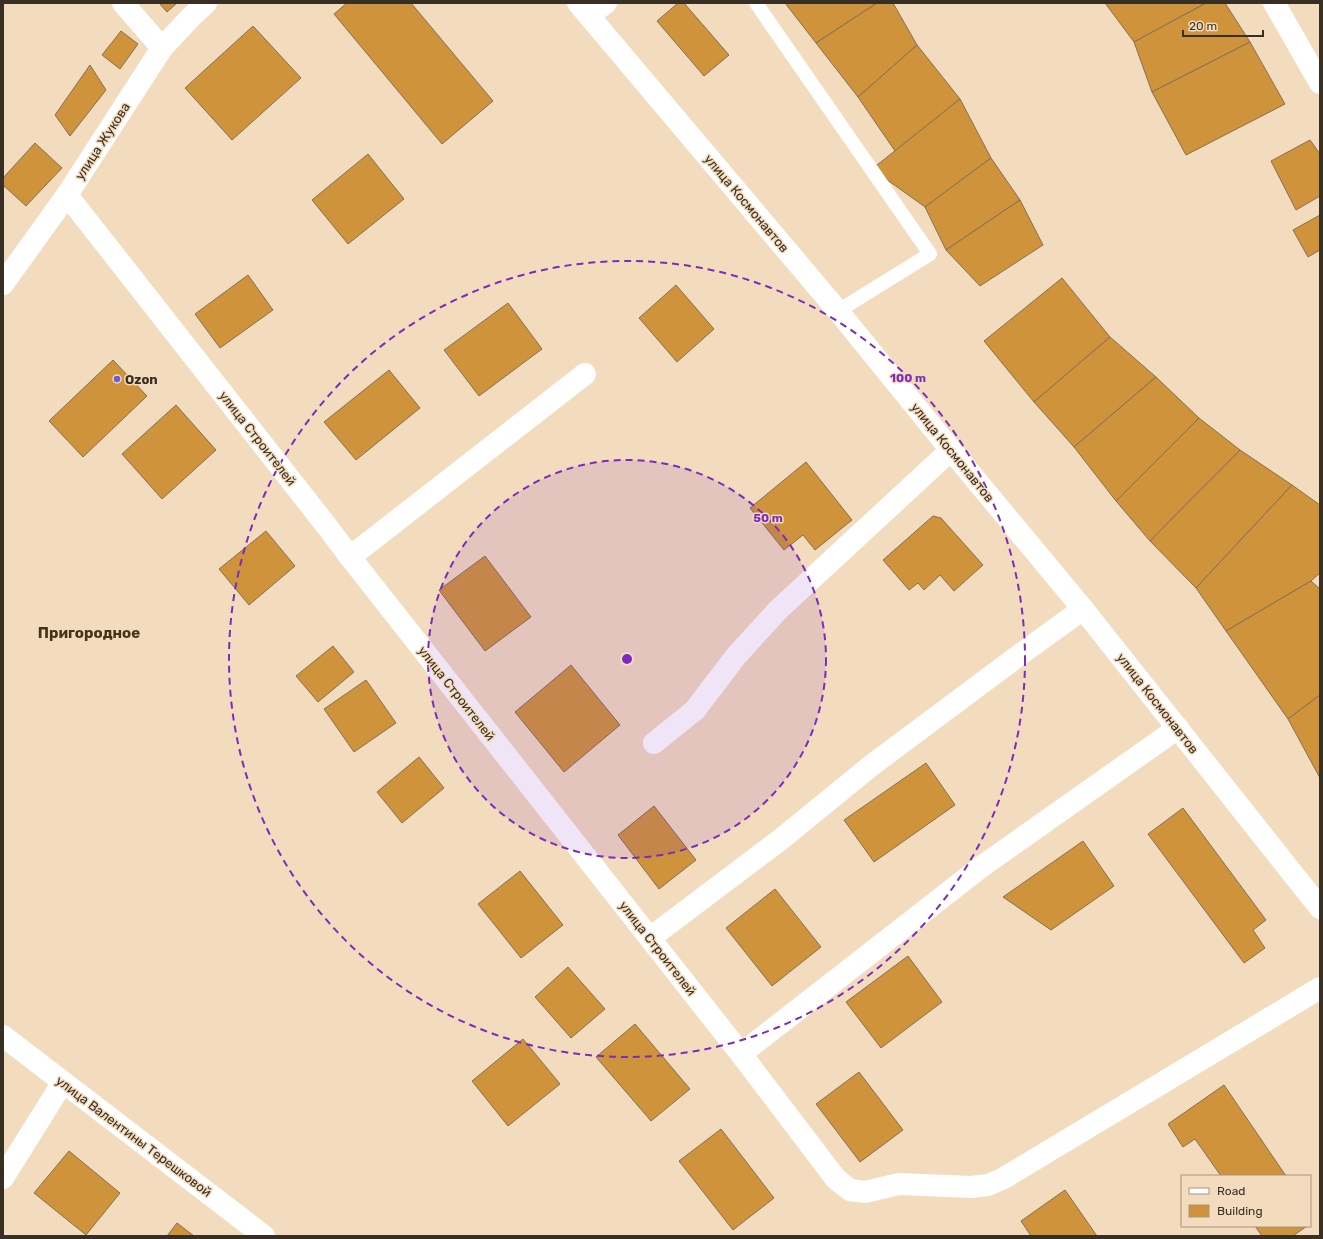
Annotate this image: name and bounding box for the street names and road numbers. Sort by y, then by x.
street label: улица Жукова [72,100,133,183]
street label: улица Космонавтов [701,151,792,255]
street label: улица Строителей [216,388,299,488]
street label: улица Космонавтов [908,400,997,505]
street label: улица Строителей [415,643,498,743]
street label: улица Космонавтов [1114,650,1201,756]
street label: улица Строителей [616,898,699,998]
street label: улица Валентины Терешковой [53,1073,214,1200]

